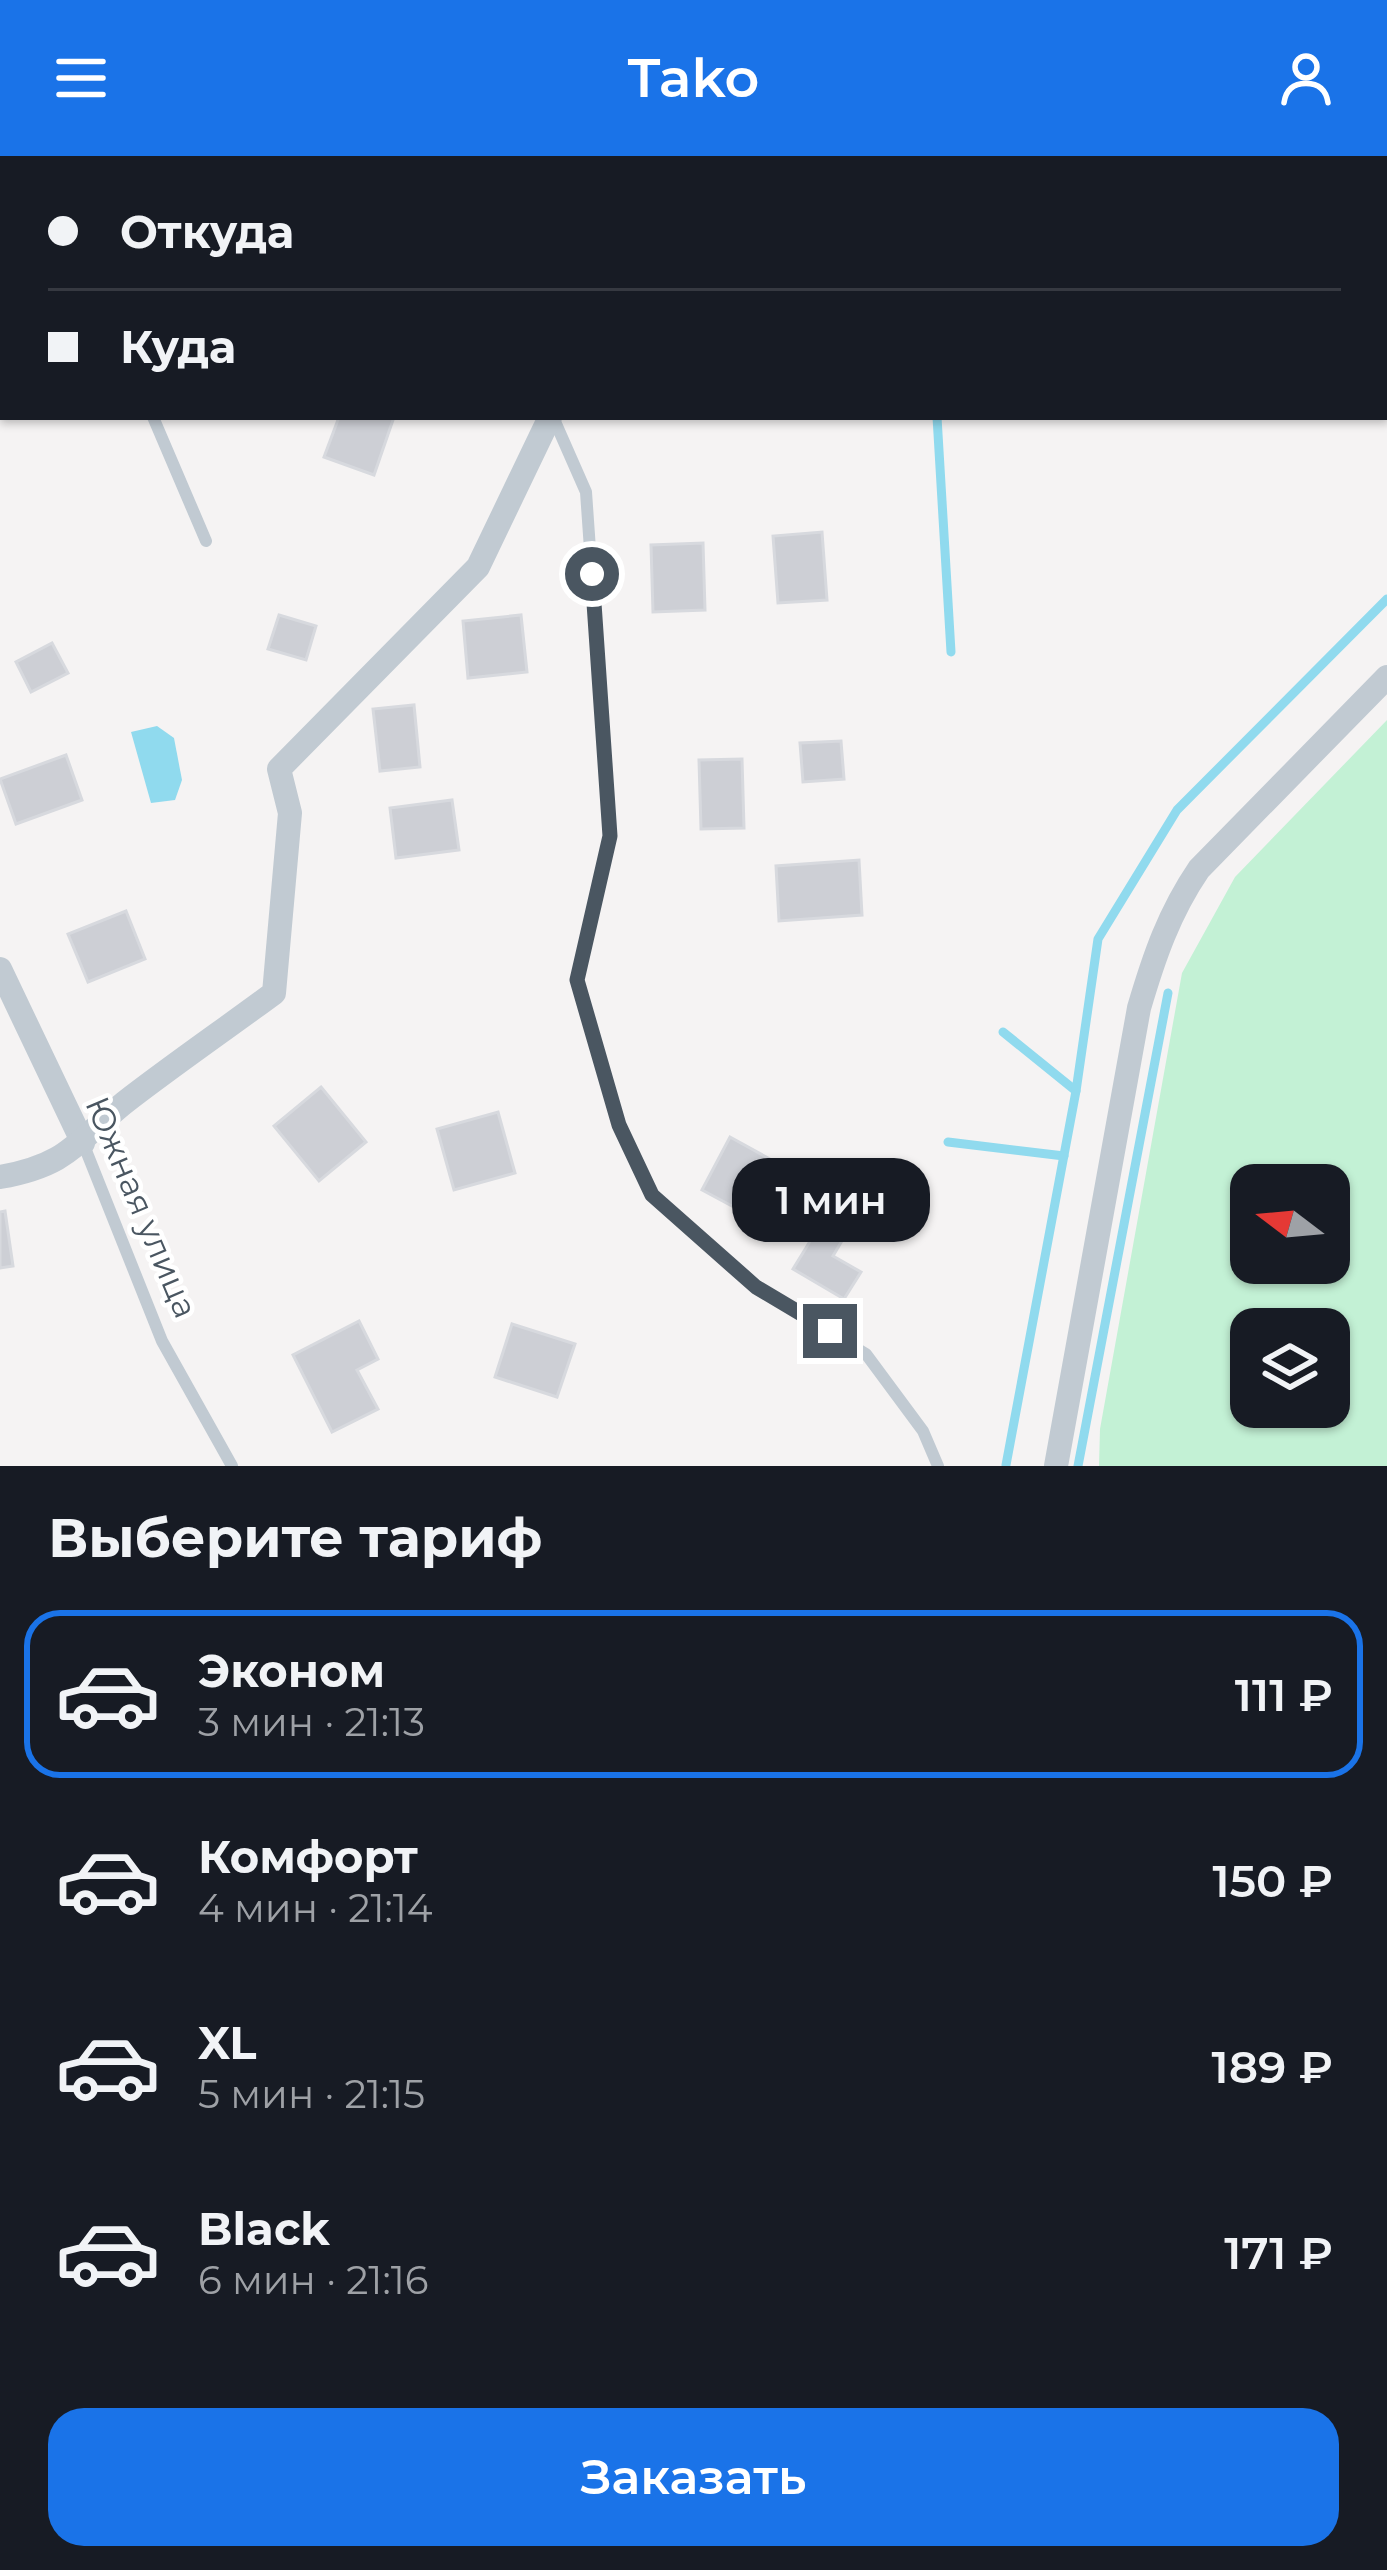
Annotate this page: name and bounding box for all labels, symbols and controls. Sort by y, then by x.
icon: menu [48,45,114,111]
text: Tako [628,45,759,111]
icon: person [1273,45,1339,111]
text: Откуда [120,204,294,259]
text: Куда [120,319,236,374]
route start [565,547,619,601]
street label: Южная улица [77,1091,207,1323]
callout: 1 мин [731,1157,929,1241]
north arrow [1230,1164,1350,1284]
map controls [1230,1164,1350,1428]
text: 1 мин [775,1176,887,1224]
route end [803,1304,857,1358]
button: layers [1230,1308,1350,1428]
text: Выберите тариф [48,1505,542,1571]
icon: car [54,1640,162,1748]
text: Эконом [198,1643,385,1698]
text: 111 ₽ [1235,1667,1333,1722]
text: 3 мин · 21:13 [198,1698,425,1746]
icon: car [54,1826,162,1934]
text: Комфорт [198,1829,418,1884]
text: 150 ₽ [1213,1853,1333,1908]
text: 4 мин · 21:14 [198,1884,433,1932]
icon: car [54,2012,162,2120]
text: XL [198,2015,256,2070]
text: 189 ₽ [1212,2039,1333,2094]
text: 5 мин · 21:15 [198,2070,425,2118]
icon: car [54,2198,162,2306]
text: Black [198,2201,330,2256]
text: 171 ₽ [1224,2225,1333,2280]
text: 6 мин · 21:16 [198,2256,429,2304]
button: Заказать [48,2408,1339,2546]

